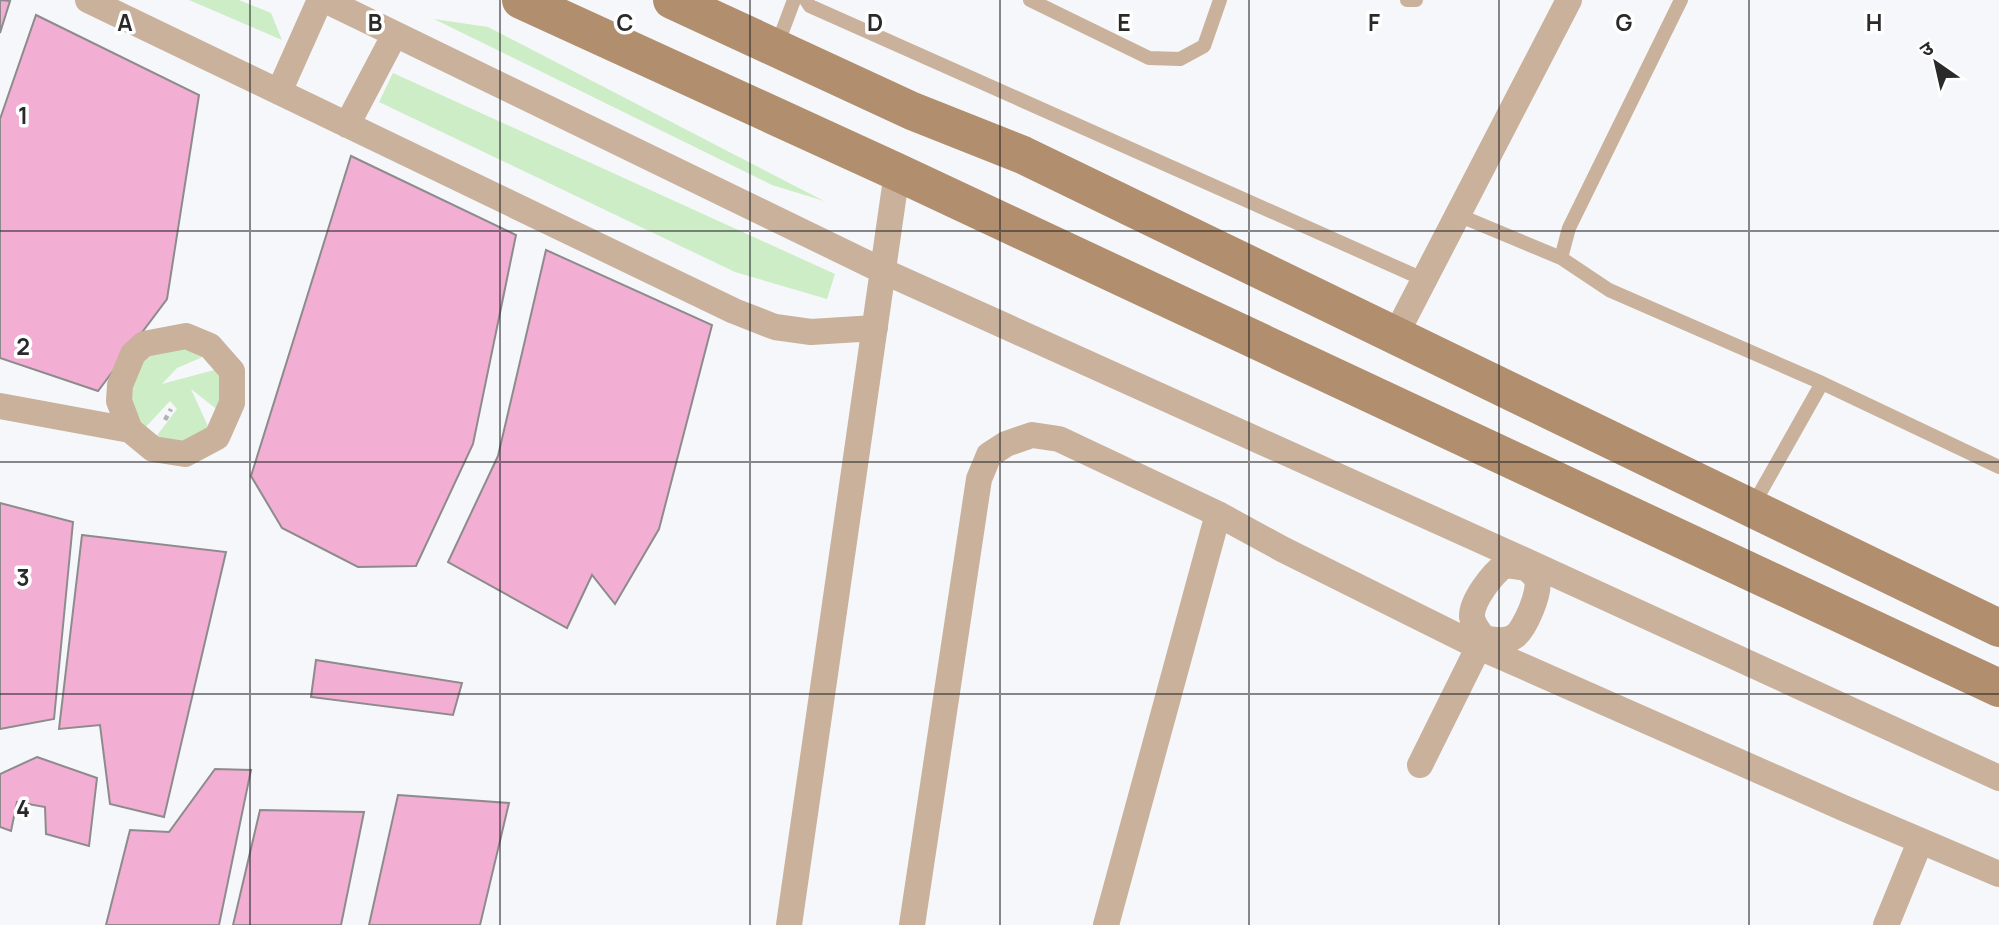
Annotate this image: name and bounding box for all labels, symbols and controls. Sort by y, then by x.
text: A [117,6,133,38]
text: B [368,6,382,38]
text: C [617,6,634,38]
text: D [867,6,883,38]
text: E [1117,6,1131,38]
text: F [1368,6,1380,38]
text: G [1616,6,1633,38]
text: H [1866,6,1882,38]
north arrow [1901,28,1971,98]
text: उ [1915,35,1939,63]
text: 1 [18,99,28,131]
text: 2 [16,330,30,362]
text: 3 [16,561,30,593]
text: 4 [16,792,30,824]

